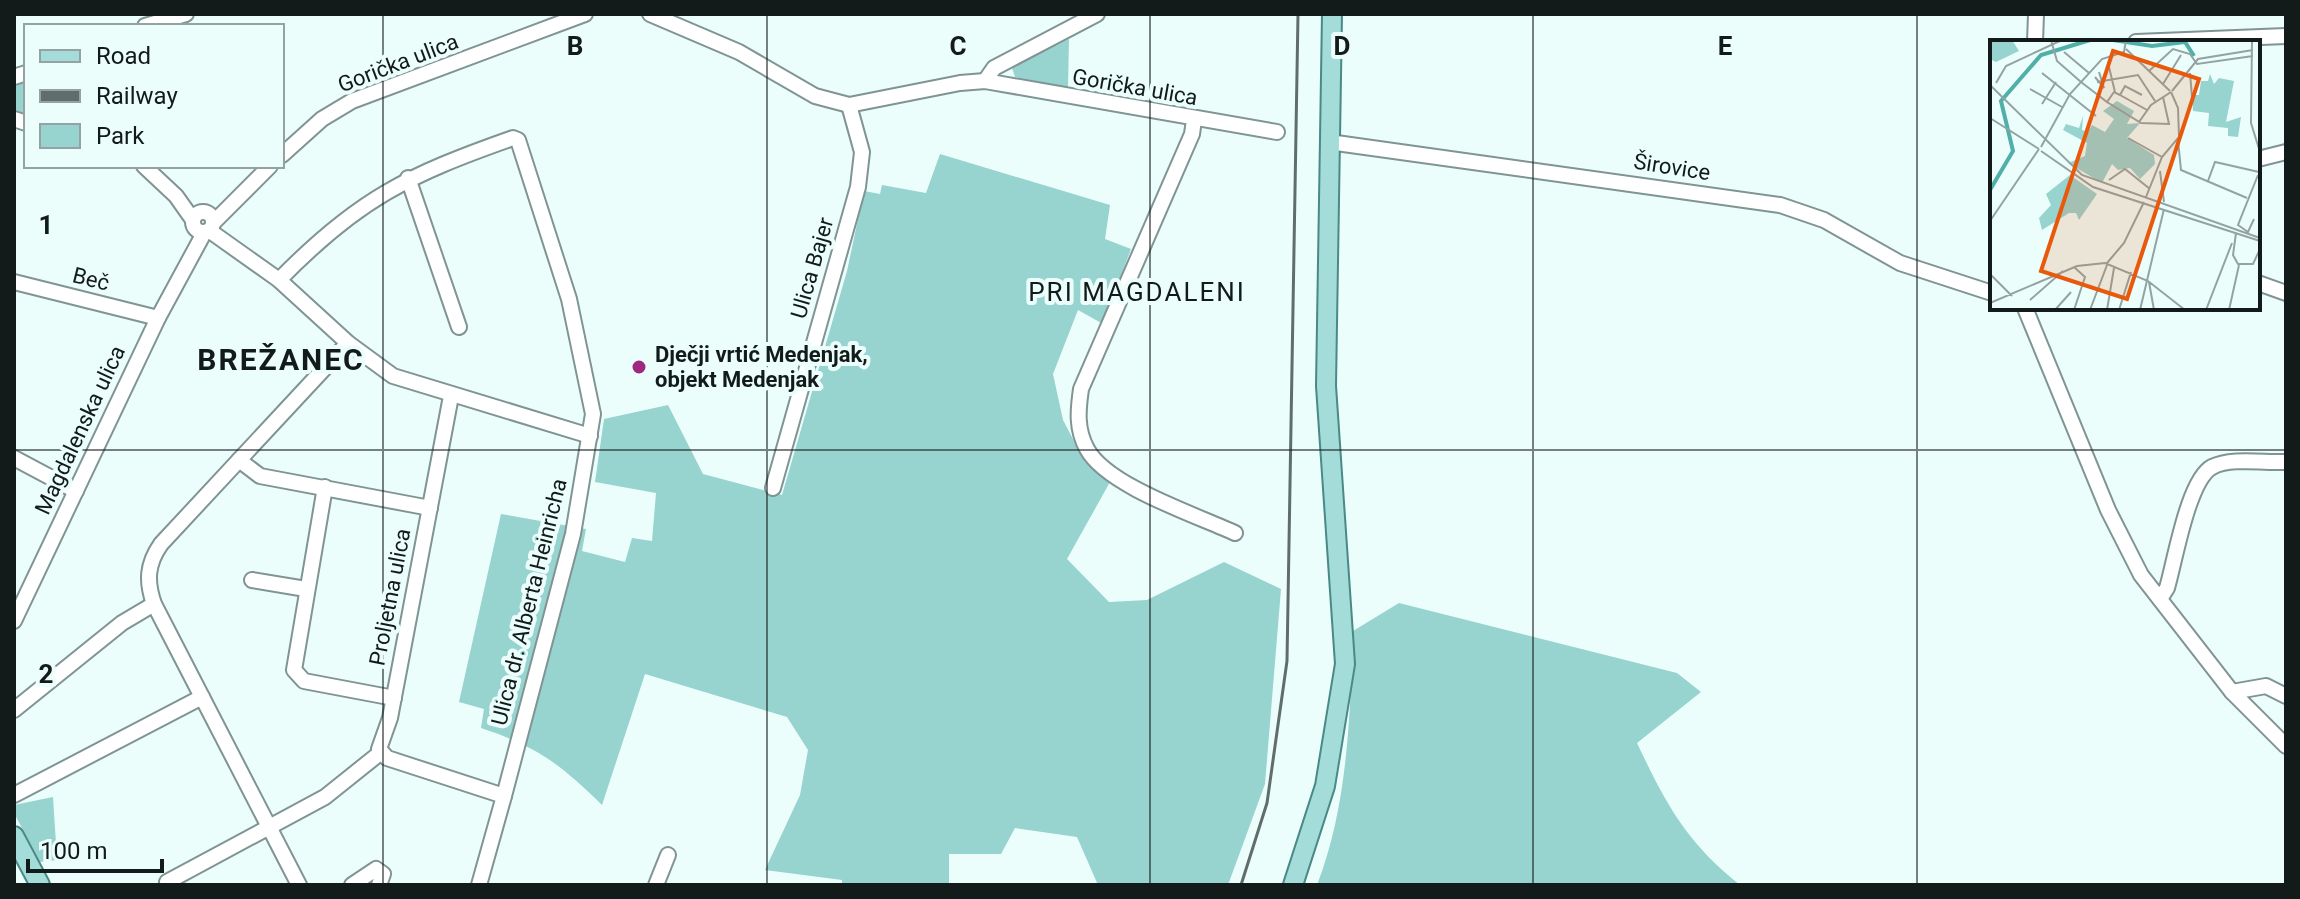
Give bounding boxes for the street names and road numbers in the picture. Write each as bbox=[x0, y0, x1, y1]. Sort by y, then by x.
street label: Gorička ulica bbox=[334, 29, 462, 97]
street label: Gorička ulica bbox=[1070, 64, 1200, 110]
street label: Širovice bbox=[1632, 148, 1712, 185]
street label: Ulica Bajer bbox=[786, 214, 838, 321]
street label: Beč bbox=[70, 262, 112, 296]
street label: Magdalenska ulica bbox=[30, 342, 130, 518]
street label: Ulica dr. Alberta Heinricha bbox=[486, 476, 572, 728]
street label: Proljetna ulica bbox=[364, 526, 416, 668]

